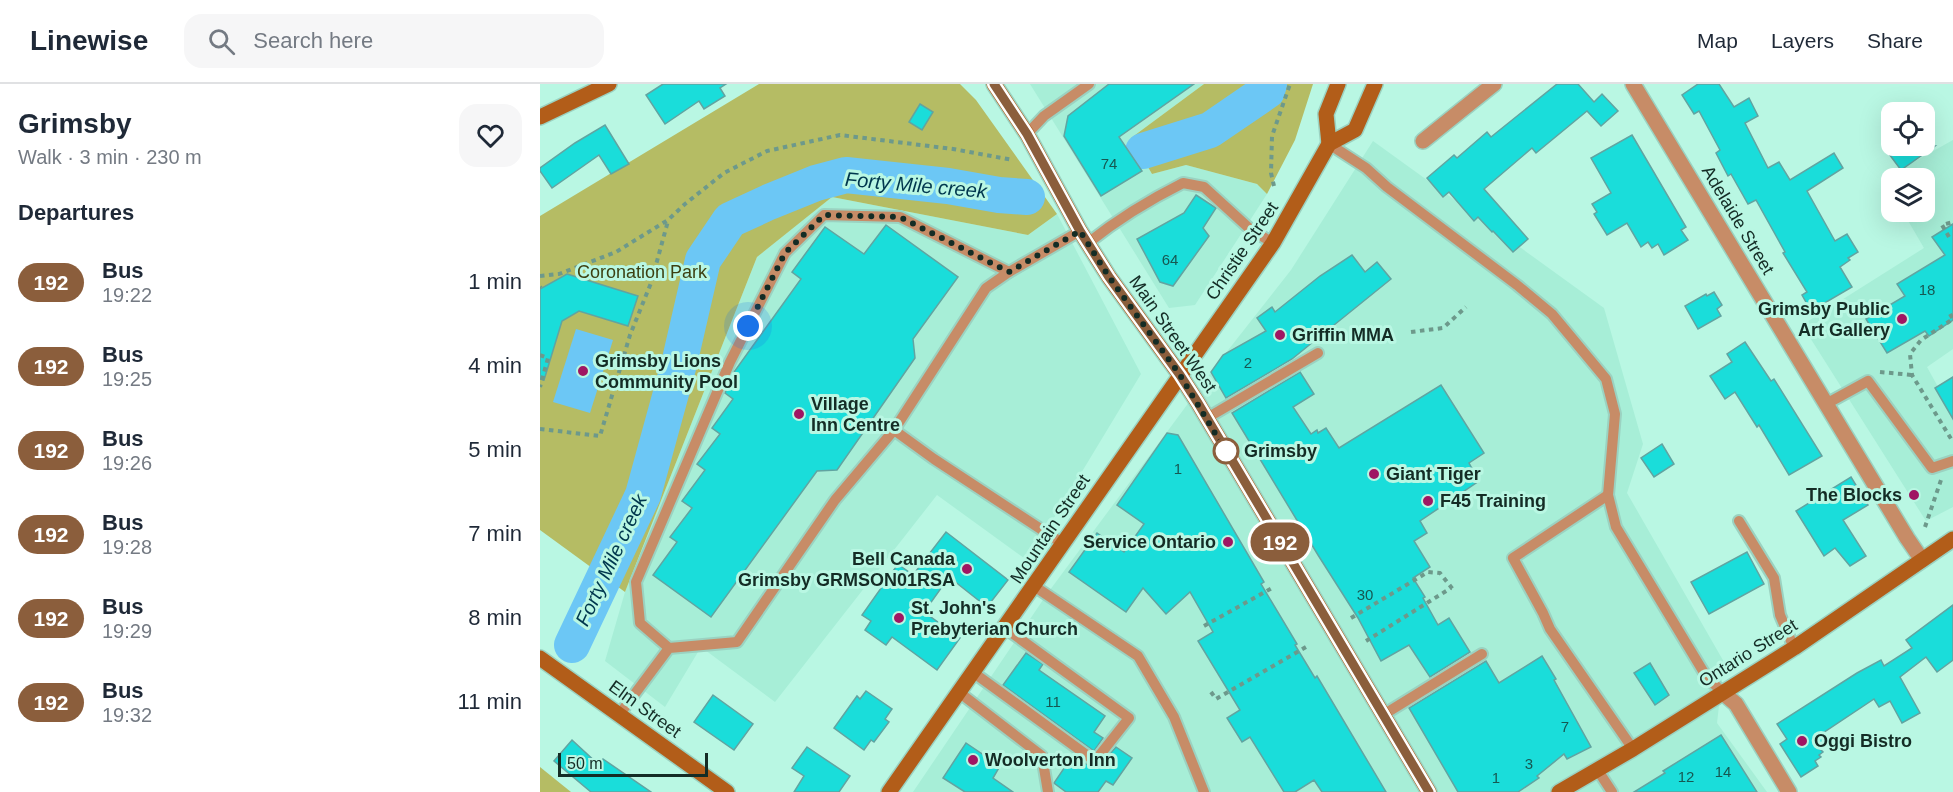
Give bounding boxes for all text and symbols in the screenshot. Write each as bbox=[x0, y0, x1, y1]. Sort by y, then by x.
search box bbox=[184, 14, 604, 68]
text: Linewise bbox=[30, 25, 148, 56]
icon: search bbox=[205, 25, 238, 58]
text: Search here bbox=[253, 28, 373, 53]
text: Map bbox=[1697, 29, 1738, 52]
text: Layers bbox=[1771, 29, 1834, 52]
text: Share bbox=[1867, 29, 1923, 52]
map controls bbox=[1881, 102, 1935, 222]
button: locate bbox=[1881, 102, 1935, 156]
button: heart bbox=[459, 104, 522, 167]
text: Grimsby bbox=[18, 108, 132, 139]
text: Walk · 3 min · 230 m bbox=[18, 146, 202, 168]
house number: 74 bbox=[1101, 155, 1117, 172]
street label: Adelaide Street bbox=[1698, 162, 1778, 278]
water label: Forty Mile creek bbox=[844, 168, 989, 202]
button: layers bbox=[1881, 168, 1935, 222]
street label: Christie Street bbox=[1202, 198, 1282, 304]
text: Departures bbox=[18, 200, 134, 225]
house number: 64 bbox=[1162, 251, 1178, 268]
text: Bus bbox=[102, 258, 144, 283]
park label: Coronation Park bbox=[577, 262, 708, 282]
text: 1 min bbox=[468, 269, 522, 294]
text: 192 bbox=[33, 271, 69, 294]
street label: Main Street West bbox=[1125, 272, 1221, 396]
house number: 18 bbox=[1919, 281, 1935, 298]
text: 19:22 bbox=[102, 284, 152, 306]
place label: Grimsby Public Art Gallery bbox=[1758, 299, 1890, 340]
your location bbox=[733, 311, 763, 341]
marker: Grimsby Public Art Gallery bbox=[1895, 312, 1909, 326]
place label: Griffin MMA bbox=[1292, 325, 1394, 345]
marker: Griffin MMA bbox=[1273, 328, 1287, 342]
text: Bus bbox=[102, 342, 144, 367]
place label: Grimsby Lions Community Pool bbox=[595, 351, 738, 392]
text: 4 min bbox=[468, 353, 522, 378]
house number: 2 bbox=[1244, 354, 1252, 371]
text: 192 bbox=[33, 355, 69, 378]
marker: Grimsby Lions Community Pool bbox=[576, 364, 590, 378]
text: 19:25 bbox=[102, 368, 152, 390]
place label: Village Inn Centre bbox=[811, 394, 900, 435]
marker: Village Inn Centre bbox=[792, 407, 806, 421]
text: Bus bbox=[102, 426, 144, 451]
text: 5 min bbox=[468, 437, 522, 462]
marker: Grimsby bbox=[1213, 438, 1239, 464]
text: 192 bbox=[33, 439, 69, 462]
place label: Grimsby bbox=[1244, 441, 1317, 461]
text: 19:26 bbox=[102, 452, 152, 474]
house number: 1 bbox=[1174, 460, 1182, 477]
place label: Giant Tiger bbox=[1386, 464, 1481, 484]
marker: Giant Tiger bbox=[1367, 467, 1381, 481]
street label: Mountain Street bbox=[1006, 471, 1094, 587]
place label: The Blocks bbox=[1806, 485, 1902, 505]
marker: The Blocks bbox=[1907, 488, 1921, 502]
water label: Forty Mile creek bbox=[571, 490, 651, 629]
place label: F45 Training bbox=[1440, 491, 1546, 511]
marker: F45 Training bbox=[1421, 494, 1435, 508]
text: Bus bbox=[102, 510, 144, 535]
text: 7 min bbox=[468, 521, 522, 546]
line badge: 192 bbox=[1246, 522, 1314, 562]
text: 192 bbox=[33, 523, 69, 546]
text: 192 bbox=[1262, 531, 1298, 554]
place label: Service Ontario bbox=[1083, 532, 1216, 552]
marker: Service Ontario bbox=[1221, 535, 1235, 549]
text: 19:28 bbox=[102, 536, 152, 558]
place label: Bell Canada Grimsby GRMSON01RSA bbox=[738, 549, 956, 590]
marker: Bell Canada Grimsby GRMSON01RSA bbox=[960, 562, 974, 576]
house number: 30 bbox=[1357, 586, 1373, 603]
text: Bus bbox=[102, 594, 144, 619]
place label: St. John's Prebyterian Church bbox=[911, 598, 1078, 639]
text: 8 min bbox=[468, 605, 522, 630]
text: 192 bbox=[33, 607, 69, 630]
marker: St. John's Prebyterian Church bbox=[892, 611, 906, 625]
street label: Ontario Street bbox=[1695, 615, 1801, 691]
text: 19:29 bbox=[102, 620, 152, 642]
street label: Elm Street bbox=[605, 676, 685, 742]
text: Bus bbox=[102, 678, 144, 703]
text: 11 min bbox=[458, 689, 522, 714]
text: 192 bbox=[33, 691, 69, 714]
house number: 11 bbox=[1045, 693, 1061, 710]
text: 19:32 bbox=[102, 704, 152, 726]
house number: 7 bbox=[1561, 718, 1569, 735]
place label: Oggi Bistro bbox=[1814, 731, 1912, 751]
marker: Oggi Bistro bbox=[1795, 734, 1809, 748]
scale bar bbox=[558, 750, 708, 778]
place label: Woolverton Inn bbox=[985, 750, 1116, 770]
marker: Woolverton Inn bbox=[966, 753, 980, 767]
text: 50 m bbox=[567, 755, 603, 772]
house number: 3 bbox=[1525, 755, 1533, 772]
house number: 14 bbox=[1715, 763, 1731, 780]
house number: 12 bbox=[1678, 768, 1694, 785]
house number: 1 bbox=[1492, 769, 1500, 786]

